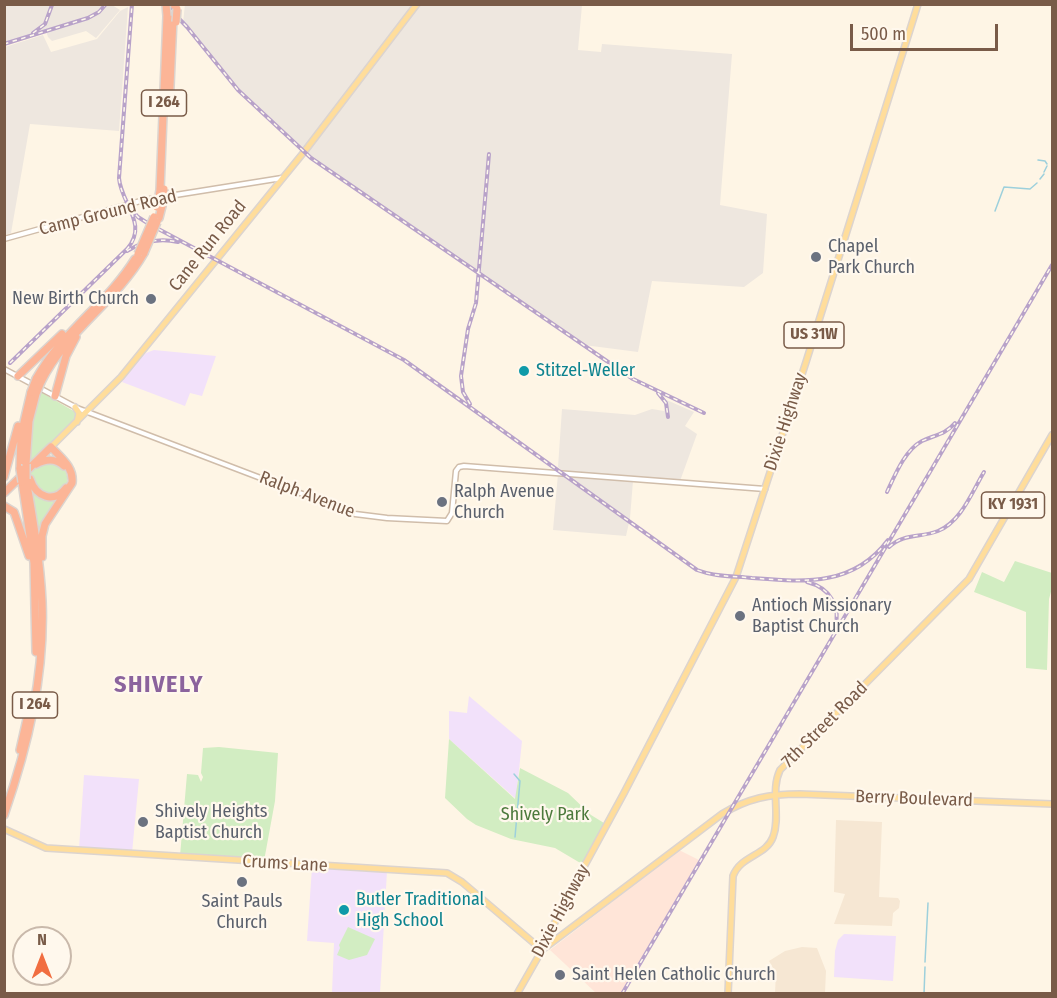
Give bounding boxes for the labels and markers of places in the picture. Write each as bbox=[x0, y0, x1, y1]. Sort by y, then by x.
place label: Chapel Park Church bbox=[828, 236, 915, 278]
marker: Chapel Park Church bbox=[809, 250, 823, 264]
place label: New Birth Church bbox=[12, 288, 139, 310]
marker: New Birth Church bbox=[144, 292, 158, 306]
place label: Stitzel-Weller bbox=[536, 360, 635, 382]
marker: Stitzel-Weller bbox=[517, 364, 531, 378]
place label: Ralph Avenue Church bbox=[454, 481, 554, 524]
marker: Ralph Avenue Church bbox=[435, 495, 449, 509]
place label: Antioch Missionary Baptist Church bbox=[752, 595, 891, 638]
marker: Antioch Missionary Baptist Church bbox=[733, 609, 747, 623]
place label: Shively Heights Baptist Church bbox=[155, 801, 267, 844]
marker: Shively Heights Baptist Church bbox=[136, 815, 150, 829]
marker: Saint Pauls Church bbox=[235, 875, 249, 889]
place label: Butler Traditional High School bbox=[356, 889, 484, 932]
place label: Saint Pauls Church bbox=[201, 891, 283, 934]
marker: Butler Traditional High School bbox=[337, 903, 351, 917]
place label: Saint Helen Catholic Church bbox=[572, 964, 776, 986]
marker: Saint Helen Catholic Church bbox=[553, 968, 567, 982]

